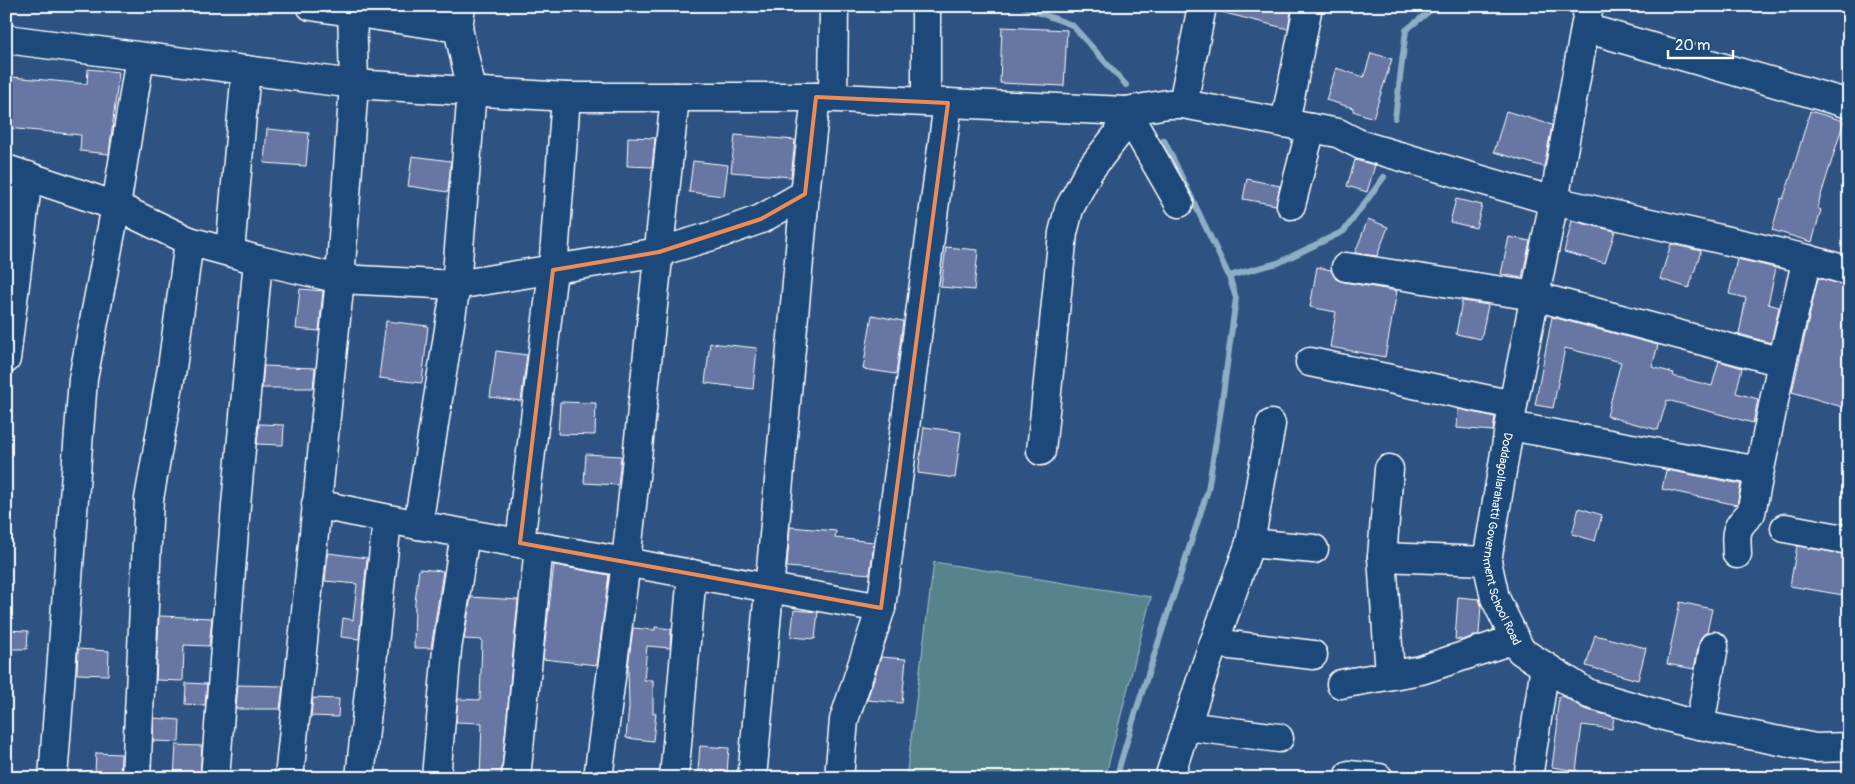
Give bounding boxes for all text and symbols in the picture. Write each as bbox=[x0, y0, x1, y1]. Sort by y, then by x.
scale bar bbox=[1668, 28, 1732, 60]
text: 20 m bbox=[1675, 36, 1710, 55]
street label: Doddagollarahatti Government School Road bbox=[1479, 431, 1524, 648]

